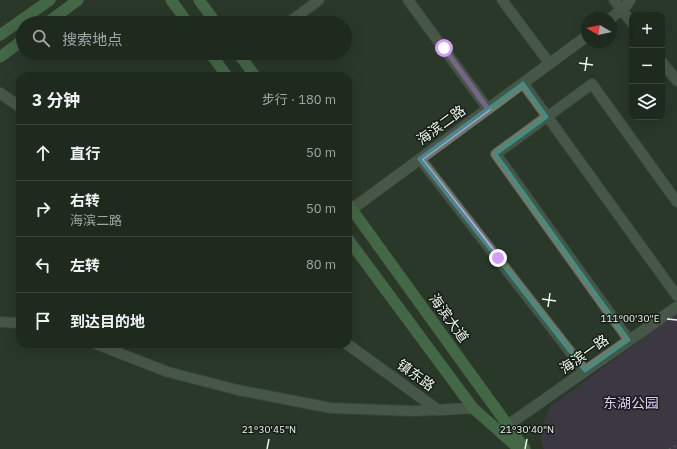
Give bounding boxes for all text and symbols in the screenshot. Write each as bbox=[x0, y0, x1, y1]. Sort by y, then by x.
north arrow bbox=[581, 12, 617, 48]
map controls bbox=[629, 12, 665, 120]
button: + bbox=[629, 12, 665, 48]
search box bbox=[16, 16, 352, 60]
icon: search bbox=[30, 27, 52, 49]
text: 搜索地点 bbox=[62, 30, 122, 49]
route start bbox=[435, 39, 453, 57]
button: − bbox=[629, 48, 665, 84]
button: layers bbox=[629, 84, 665, 120]
text: 3 分钟 bbox=[32, 89, 80, 111]
text: 步行 · 180 m bbox=[262, 91, 336, 108]
street label: 海滨二路 bbox=[413, 101, 469, 149]
icon: ahead bbox=[32, 142, 54, 164]
text: 直行 bbox=[70, 144, 100, 163]
text: 50 m bbox=[306, 144, 336, 161]
text: 右转 bbox=[70, 191, 100, 210]
icon: right bbox=[32, 198, 54, 220]
text: 50 m bbox=[306, 200, 336, 217]
text: 海滨二路 bbox=[70, 212, 122, 229]
route end bbox=[489, 249, 507, 267]
icon: left bbox=[32, 254, 54, 276]
text: 左转 bbox=[70, 256, 100, 275]
text: 80 m bbox=[306, 256, 336, 273]
street label: 海滨大道 bbox=[425, 290, 473, 346]
icon: arrive bbox=[32, 310, 54, 332]
text: 到达目的地 bbox=[70, 312, 145, 331]
text: 111°00'30"E bbox=[600, 312, 660, 325]
street label: 海滨一路 bbox=[556, 331, 612, 377]
street label: 镇东路 bbox=[394, 355, 438, 395]
park label: 东湖公园 bbox=[603, 394, 659, 412]
text: 21°30'45"N bbox=[242, 423, 296, 436]
text: 21°30'40"N bbox=[500, 423, 554, 436]

